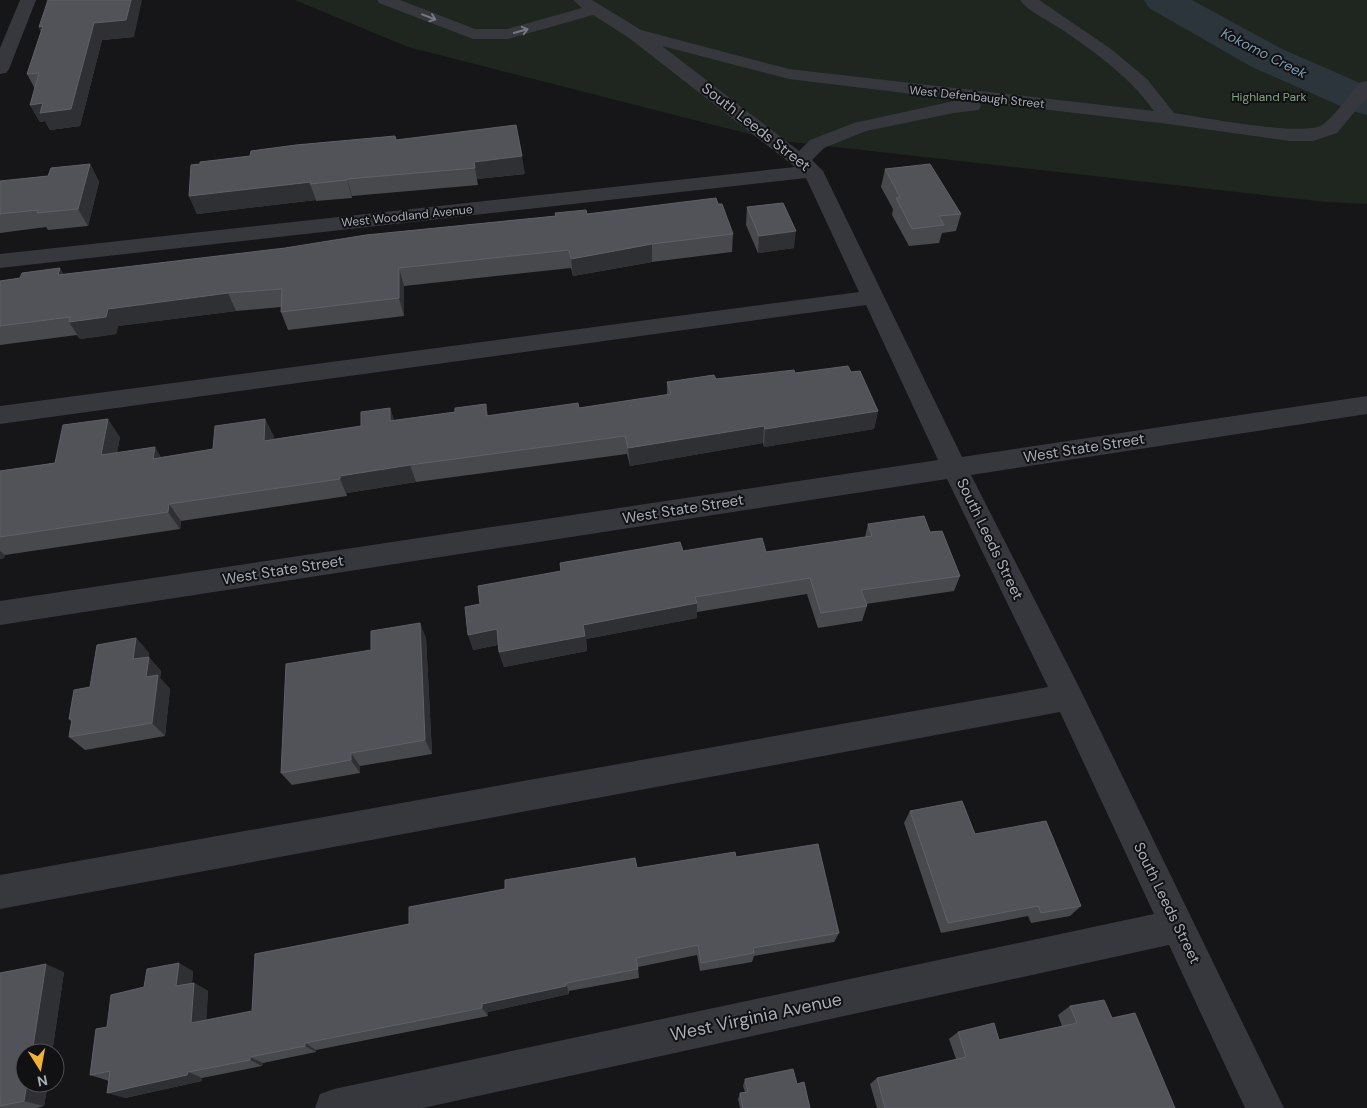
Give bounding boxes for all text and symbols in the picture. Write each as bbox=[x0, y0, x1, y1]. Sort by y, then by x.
one-way arrow bbox=[420, 13, 436, 22]
water label: Kokomo Creek bbox=[1218, 24, 1311, 83]
one-way arrow bbox=[512, 25, 528, 35]
street label: South Leeds Street bbox=[698, 78, 815, 176]
street label: West Defenbaugh Street bbox=[909, 82, 1046, 112]
park label: Highland Park bbox=[1231, 89, 1307, 105]
street label: West Woodland Avenue bbox=[341, 201, 474, 231]
street label: West State Street bbox=[1022, 429, 1146, 467]
street label: South Leeds Street bbox=[952, 475, 1028, 603]
street label: West State Street bbox=[621, 490, 745, 528]
street label: West State Street bbox=[221, 551, 345, 589]
street label: South Leeds Street bbox=[1129, 839, 1205, 967]
street label: West Virginia Avenue bbox=[668, 987, 844, 1047]
north arrow bbox=[15, 1043, 65, 1093]
text: N bbox=[36, 1071, 49, 1091]

